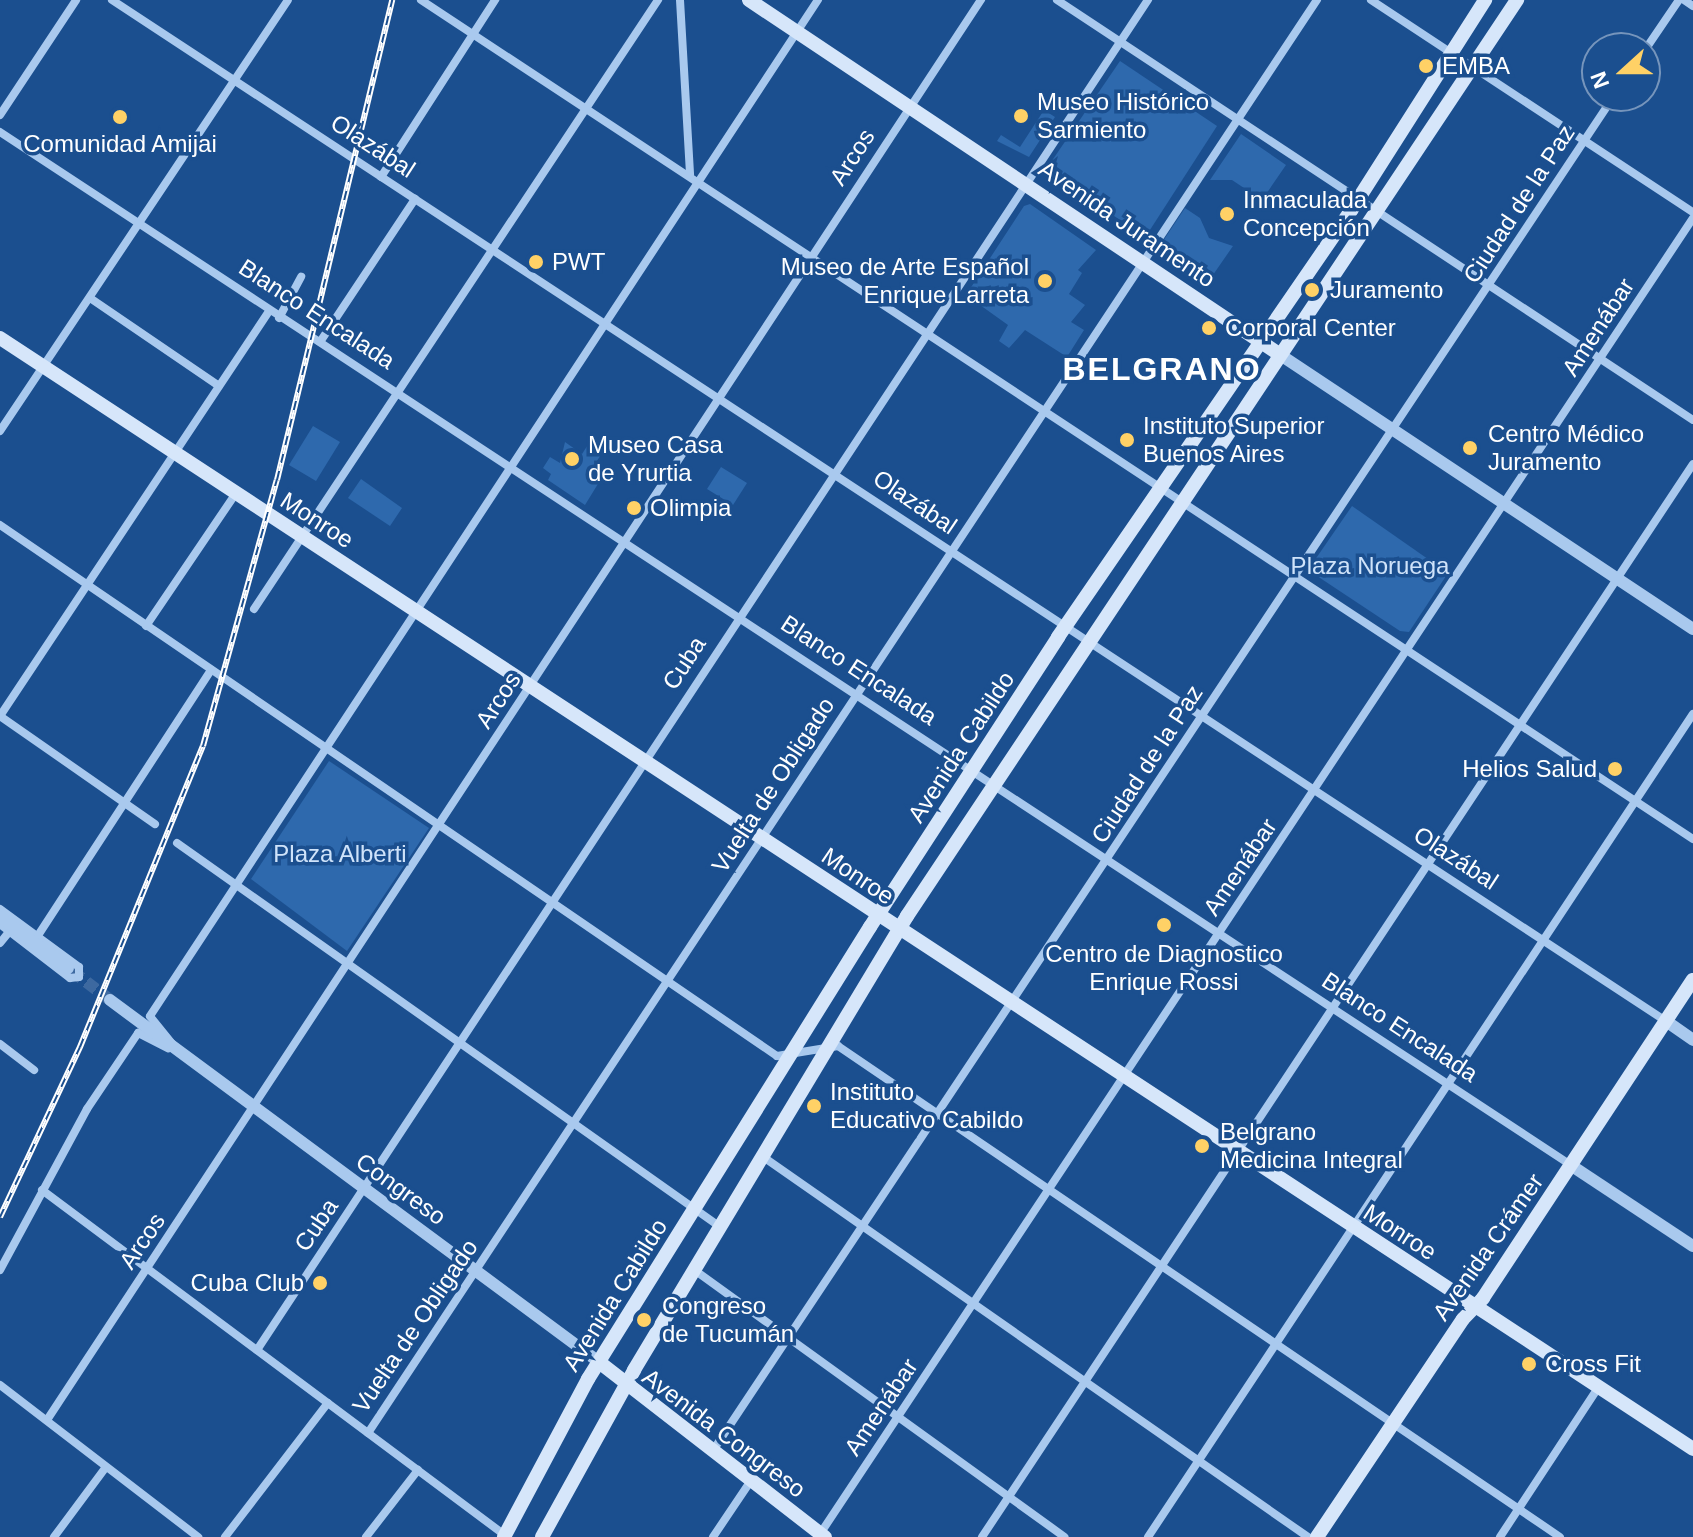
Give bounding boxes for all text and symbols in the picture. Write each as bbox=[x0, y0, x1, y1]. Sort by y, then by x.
north arrow bbox=[1581, 32, 1661, 112]
place label: EMBA bbox=[1442, 52, 1510, 80]
marker: EMBA bbox=[1417, 57, 1435, 75]
text: N bbox=[1585, 68, 1615, 92]
place label: Museo Histórico Sarmiento bbox=[1037, 88, 1209, 144]
marker: Museo Histórico Sarmiento bbox=[1012, 107, 1030, 125]
marker: Comunidad Amijai bbox=[111, 108, 129, 126]
street label: Olazábal bbox=[325, 108, 421, 184]
street label: Ciudad de la Paz bbox=[1457, 120, 1581, 288]
street label: Arcos bbox=[823, 123, 881, 191]
place label: Comunidad Amijai bbox=[23, 130, 217, 158]
street label: Avenida Juramento bbox=[1033, 154, 1221, 294]
place label: Inmaculada Concepción bbox=[1243, 186, 1370, 242]
marker: Inmaculada Concepción bbox=[1218, 205, 1236, 223]
place label: PWT bbox=[552, 248, 605, 276]
street label: Blanco Encalada bbox=[234, 253, 400, 375]
marker: PWT bbox=[527, 253, 545, 271]
place label: Museo de Arte Español Enrique Larreta bbox=[780, 253, 1029, 309]
marker: Museo de Arte Español Enrique Larreta bbox=[1036, 272, 1054, 290]
street label: Amenábar bbox=[1556, 273, 1640, 381]
place label: Juramento bbox=[1330, 276, 1443, 304]
marker: Juramento bbox=[1301, 279, 1323, 301]
place label: Corporal Center bbox=[1225, 314, 1396, 342]
marker: Corporal Center bbox=[1200, 319, 1218, 337]
district label: BELGRANO bbox=[1062, 350, 1262, 388]
place label: Instituto Superior Buenos Aires bbox=[1143, 412, 1324, 468]
place label: Centro Médico Juramento bbox=[1488, 420, 1644, 476]
place label: Museo Casa de Yrurtia bbox=[588, 431, 723, 487]
marker: Instituto Superior Buenos Aires bbox=[1118, 431, 1136, 449]
marker: Centro Médico Juramento bbox=[1459, 437, 1481, 459]
marker: Museo Casa de Yrurtia bbox=[563, 450, 581, 468]
street label: Olazábal bbox=[868, 464, 962, 540]
street label: Monroe bbox=[275, 486, 359, 554]
place label: Olimpia bbox=[650, 494, 731, 522]
marker: Olimpia bbox=[625, 499, 643, 517]
park label: Plaza Noruega bbox=[1291, 552, 1449, 580]
street label: Blanco Encalada bbox=[776, 609, 942, 731]
street label: Cuba bbox=[656, 631, 712, 695]
street label: Arcos bbox=[469, 666, 527, 734]
street label: Avenida Cabildo bbox=[901, 666, 1021, 828]
street label: Ciudad de la Paz bbox=[1085, 680, 1209, 848]
street label: Vuelta de Obligado bbox=[706, 692, 840, 878]
place label: Helios Salud bbox=[1462, 755, 1597, 783]
marker: Helios Salud bbox=[1604, 758, 1626, 780]
street label: Amenábar bbox=[1197, 813, 1283, 921]
street label: Olazábal bbox=[1408, 820, 1504, 896]
park label: Plaza Alberti bbox=[273, 840, 407, 868]
street label: Monroe bbox=[816, 841, 900, 911]
marker: Centro de Diagnostico Enrique Rossi bbox=[1153, 914, 1175, 936]
place label: Centro de Diagnostico Enrique Rossi bbox=[1045, 940, 1283, 996]
street label: Blanco Encalada bbox=[1317, 966, 1483, 1088]
place label: Instituto Educativo Cabildo bbox=[830, 1078, 1023, 1134]
marker: Instituto Educativo Cabildo bbox=[805, 1097, 823, 1115]
place label: Belgrano Medicina Integral bbox=[1220, 1118, 1403, 1174]
marker: Belgrano Medicina Integral bbox=[1191, 1135, 1213, 1157]
street label: Congreso bbox=[350, 1147, 452, 1231]
street label: Avenida Crámer bbox=[1427, 1168, 1549, 1326]
street label: Cuba bbox=[288, 1193, 344, 1257]
street label: Monroe bbox=[1358, 1198, 1442, 1266]
street label: Arcos bbox=[113, 1208, 171, 1274]
street label: Avenida Cabildo bbox=[557, 1213, 673, 1377]
street label: Vuelta de Obligado bbox=[346, 1234, 484, 1418]
place label: Cuba Club bbox=[191, 1269, 304, 1297]
marker: Cuba Club bbox=[311, 1274, 329, 1292]
place label: Congreso de Tucumán bbox=[662, 1292, 795, 1348]
marker: Congreso de Tucumán bbox=[633, 1309, 655, 1331]
place label: Cross Fit bbox=[1545, 1350, 1641, 1378]
street label: Amenábar bbox=[838, 1353, 924, 1461]
marker: Cross Fit bbox=[1520, 1355, 1538, 1373]
street label: Avenida Congreso bbox=[637, 1362, 811, 1504]

